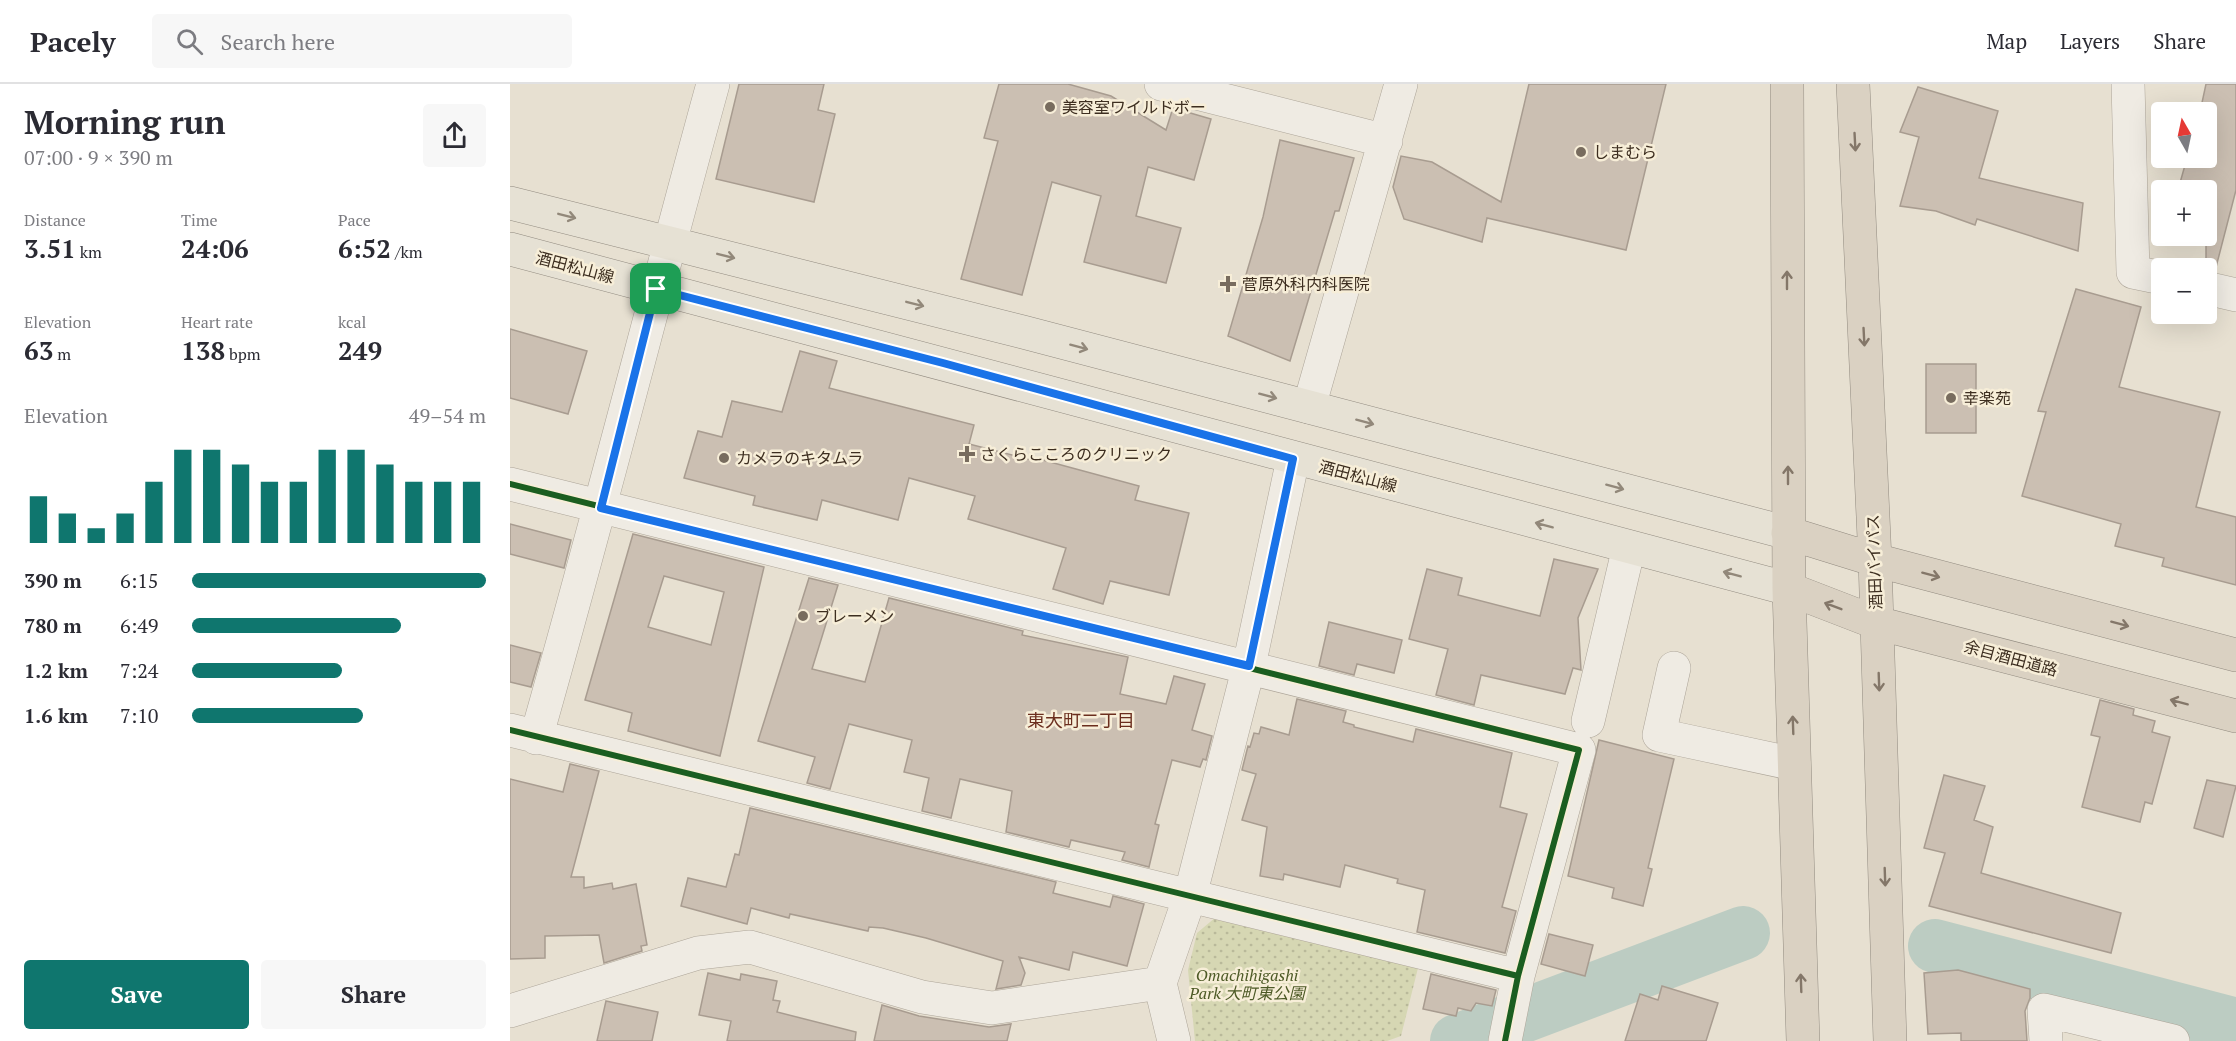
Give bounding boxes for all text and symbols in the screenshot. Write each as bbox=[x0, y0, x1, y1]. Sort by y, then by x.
search box bbox=[152, 14, 572, 68]
text: Pacely bbox=[30, 23, 116, 60]
icon: search bbox=[173, 25, 206, 58]
text: Search here bbox=[221, 27, 335, 56]
text: Map bbox=[1986, 27, 2027, 55]
text: Layers bbox=[2060, 27, 2120, 55]
text: Share bbox=[2153, 27, 2206, 55]
place label: 美容室ワイルドボー bbox=[1062, 96, 1206, 118]
text: Morning run bbox=[24, 100, 226, 143]
marker: 美容室ワイルドボー bbox=[1043, 100, 1057, 114]
north arrow bbox=[2151, 102, 2217, 168]
map controls bbox=[2151, 102, 2217, 324]
button: share bbox=[423, 104, 486, 167]
one-way arrow bbox=[1850, 132, 1861, 152]
place label: しまむら bbox=[1593, 141, 1657, 163]
text: 07:00 · 9 × 390 m bbox=[24, 144, 173, 171]
marker: しまむら bbox=[1574, 145, 1588, 159]
button: + bbox=[2151, 180, 2217, 246]
text: Distance bbox=[24, 209, 86, 231]
text: Time bbox=[181, 209, 218, 231]
text: Pace bbox=[338, 209, 371, 231]
one-way arrow bbox=[557, 211, 576, 223]
text: 3.51 bbox=[24, 231, 76, 265]
text: 24:06 bbox=[181, 231, 249, 265]
text: 6:52 bbox=[338, 231, 391, 265]
text: km bbox=[76, 241, 102, 263]
text: /km bbox=[391, 241, 422, 263]
street label: 酒田松山線 bbox=[534, 246, 616, 288]
one-way arrow bbox=[716, 250, 735, 262]
button: − bbox=[2151, 258, 2217, 324]
pin bbox=[630, 263, 681, 314]
one-way arrow bbox=[1781, 270, 1793, 290]
icon: arrive bbox=[639, 272, 672, 305]
place label: 菅原外科内科医院 bbox=[1242, 273, 1370, 295]
marker: 菅原外科内科医院 bbox=[1219, 275, 1237, 293]
one-way arrow bbox=[905, 299, 924, 311]
text: Elevation bbox=[24, 311, 91, 333]
text: Heart rate bbox=[181, 311, 253, 333]
text: kcal bbox=[338, 311, 366, 333]
one-way arrow bbox=[1859, 327, 1870, 347]
text: 63 bbox=[24, 333, 53, 367]
text: 138 bbox=[181, 333, 225, 367]
text: 249 bbox=[338, 333, 382, 367]
one-way arrow bbox=[1069, 342, 1088, 353]
text: m bbox=[53, 343, 71, 365]
text: bpm bbox=[225, 343, 261, 365]
place label: 幸楽苑 bbox=[1963, 387, 2011, 409]
one-way arrow bbox=[1258, 391, 1277, 402]
marker: 幸楽苑 bbox=[1944, 391, 1958, 405]
text: Elevation bbox=[24, 402, 108, 429]
text: 49–54 m bbox=[409, 402, 486, 429]
one-way arrow bbox=[1355, 416, 1374, 428]
place label: さくらこころのクリニック bbox=[980, 443, 1172, 465]
marker: さくらこころのクリニック bbox=[958, 445, 976, 463]
place label: カメラのキタムラ bbox=[736, 447, 863, 469]
marker: カメラのキタムラ bbox=[717, 451, 731, 465]
street label: 酒田松山線 bbox=[1317, 455, 1399, 497]
one-way arrow bbox=[1782, 465, 1794, 485]
one-way arrow bbox=[1605, 482, 1624, 494]
street label: 酒田バイパス bbox=[1861, 514, 1887, 610]
one-way arrow bbox=[1535, 518, 1554, 530]
text: 390 m bbox=[24, 567, 82, 594]
text: 6:15 bbox=[120, 567, 159, 594]
one-way arrow bbox=[1723, 568, 1742, 580]
one-way arrow bbox=[1921, 570, 1940, 581]
one-way arrow bbox=[1824, 600, 1843, 611]
place label: ブレーメン bbox=[815, 605, 894, 627]
marker: ブレーメン bbox=[796, 609, 810, 623]
text: 780 m bbox=[24, 612, 82, 639]
text: 6:49 bbox=[120, 612, 159, 639]
one-way arrow bbox=[2110, 619, 2129, 631]
street label: 余目酒田道路 bbox=[1962, 635, 2060, 681]
text: 1.2 km bbox=[24, 657, 88, 684]
text: 7:24 bbox=[120, 657, 159, 684]
one-way arrow bbox=[1873, 671, 1884, 691]
one-way arrow bbox=[2170, 695, 2189, 707]
text: 1.6 km bbox=[24, 702, 88, 729]
text: 7:10 bbox=[120, 702, 159, 729]
district label: 東大町二丁目 bbox=[1027, 708, 1135, 732]
one-way arrow bbox=[1787, 715, 1799, 735]
one-way arrow bbox=[1879, 866, 1890, 886]
button: Save bbox=[24, 960, 249, 1029]
button: Share bbox=[261, 960, 486, 1029]
park label: Omachihigashi Park 大町東公園 bbox=[1188, 964, 1307, 1004]
one-way arrow bbox=[1795, 973, 1806, 993]

